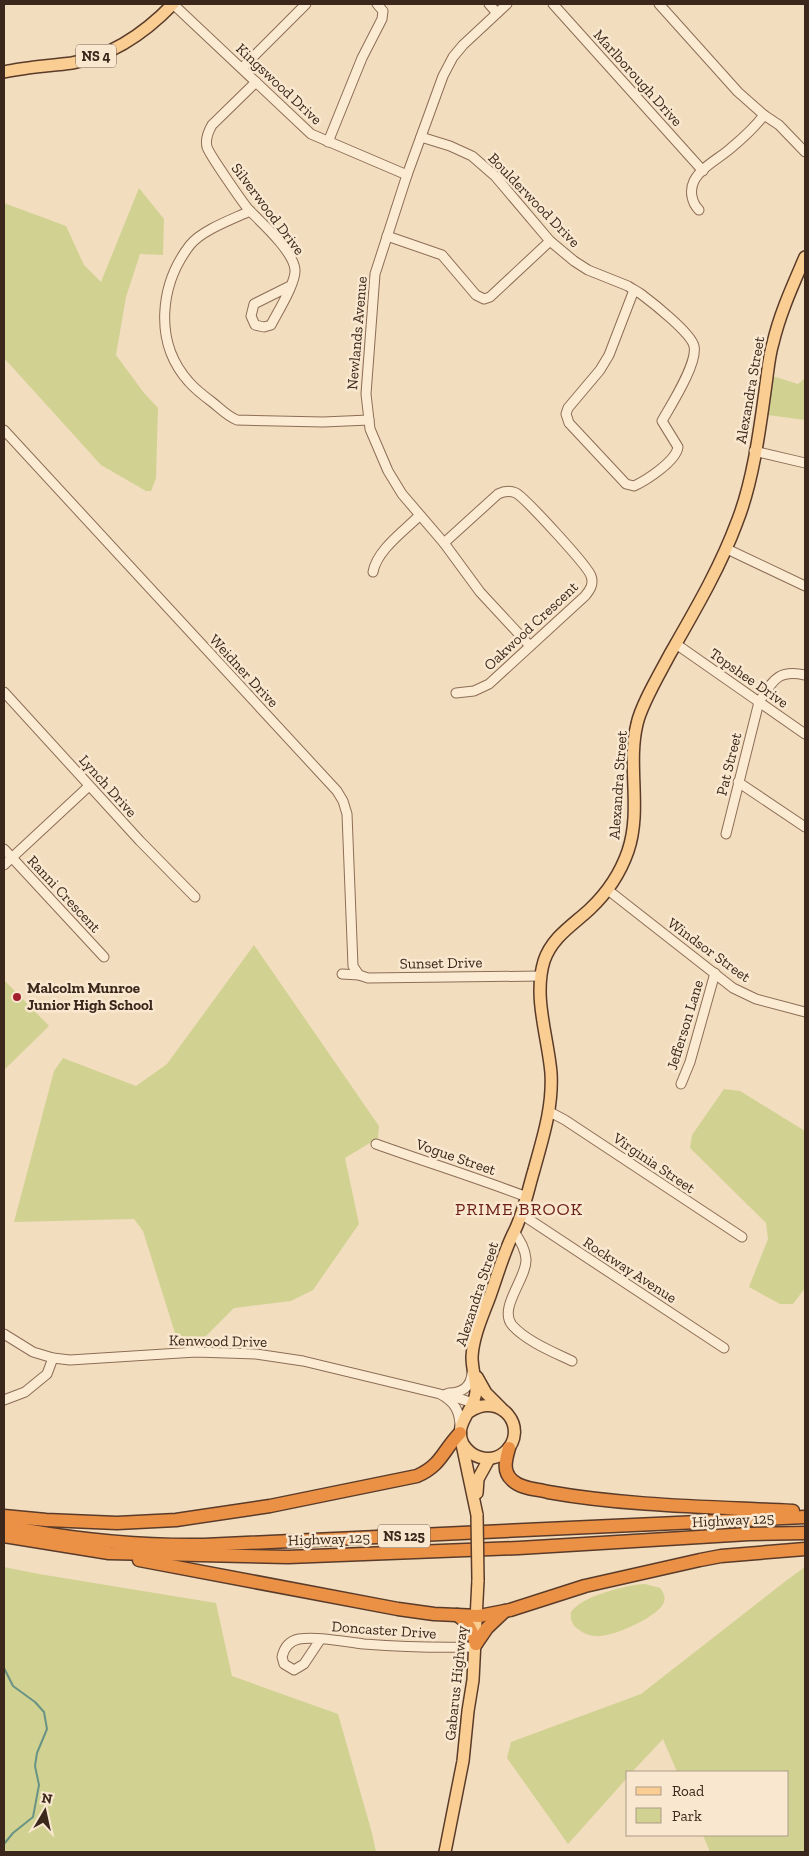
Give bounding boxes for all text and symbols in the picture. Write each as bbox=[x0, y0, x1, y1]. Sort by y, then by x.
street label: Marlborough Drive bbox=[590, 26, 686, 130]
street label: Kingswood Drive bbox=[232, 40, 326, 128]
road number: NS 4 bbox=[76, 44, 116, 68]
street label: Boulderwood Drive bbox=[484, 149, 584, 251]
street label: Silverwood Drive bbox=[228, 160, 308, 258]
street label: Newlands Avenue bbox=[343, 275, 371, 391]
street label: Alexandra Street bbox=[732, 334, 768, 445]
street label: Oakwood Crescent bbox=[480, 578, 582, 674]
street label: Weidner Drive bbox=[206, 631, 282, 711]
street label: Topshee Drive bbox=[706, 644, 792, 712]
street label: Alexandra Street bbox=[605, 730, 631, 840]
street label: Pat Street bbox=[712, 730, 746, 797]
street label: Lynch Drive bbox=[75, 751, 141, 821]
street label: Ranni Crescent bbox=[24, 852, 105, 937]
street label: Windsor Street bbox=[664, 914, 754, 986]
street label: Sunset Drive bbox=[399, 953, 483, 973]
street label: Jefferson Lane bbox=[663, 978, 707, 1072]
place label: Malcolm Munroe Junior High School bbox=[27, 979, 153, 1014]
marker: Malcolm Munroe Junior High School bbox=[11, 991, 23, 1003]
street label: Virginia Street bbox=[609, 1128, 699, 1197]
street label: Vogue Street bbox=[413, 1135, 499, 1179]
district label: PRIME BROOK bbox=[455, 1198, 583, 1220]
street label: Rockway Avenue bbox=[580, 1233, 680, 1307]
street label: Alexandra Street bbox=[452, 1239, 503, 1349]
street label: Kenwood Drive bbox=[169, 1331, 267, 1351]
street label: Highway 125 bbox=[691, 1509, 775, 1531]
road number: NS 125 bbox=[378, 1524, 430, 1548]
street label: Highway 125 bbox=[288, 1529, 371, 1549]
street label: Doncaster Drive bbox=[331, 1617, 437, 1643]
street label: Gabarus Highway bbox=[441, 1624, 471, 1741]
legend bbox=[626, 1771, 789, 1836]
text: Road bbox=[672, 1782, 705, 1800]
north arrow bbox=[20, 1786, 70, 1836]
text: N bbox=[40, 1789, 54, 1808]
text: Park bbox=[672, 1807, 702, 1825]

